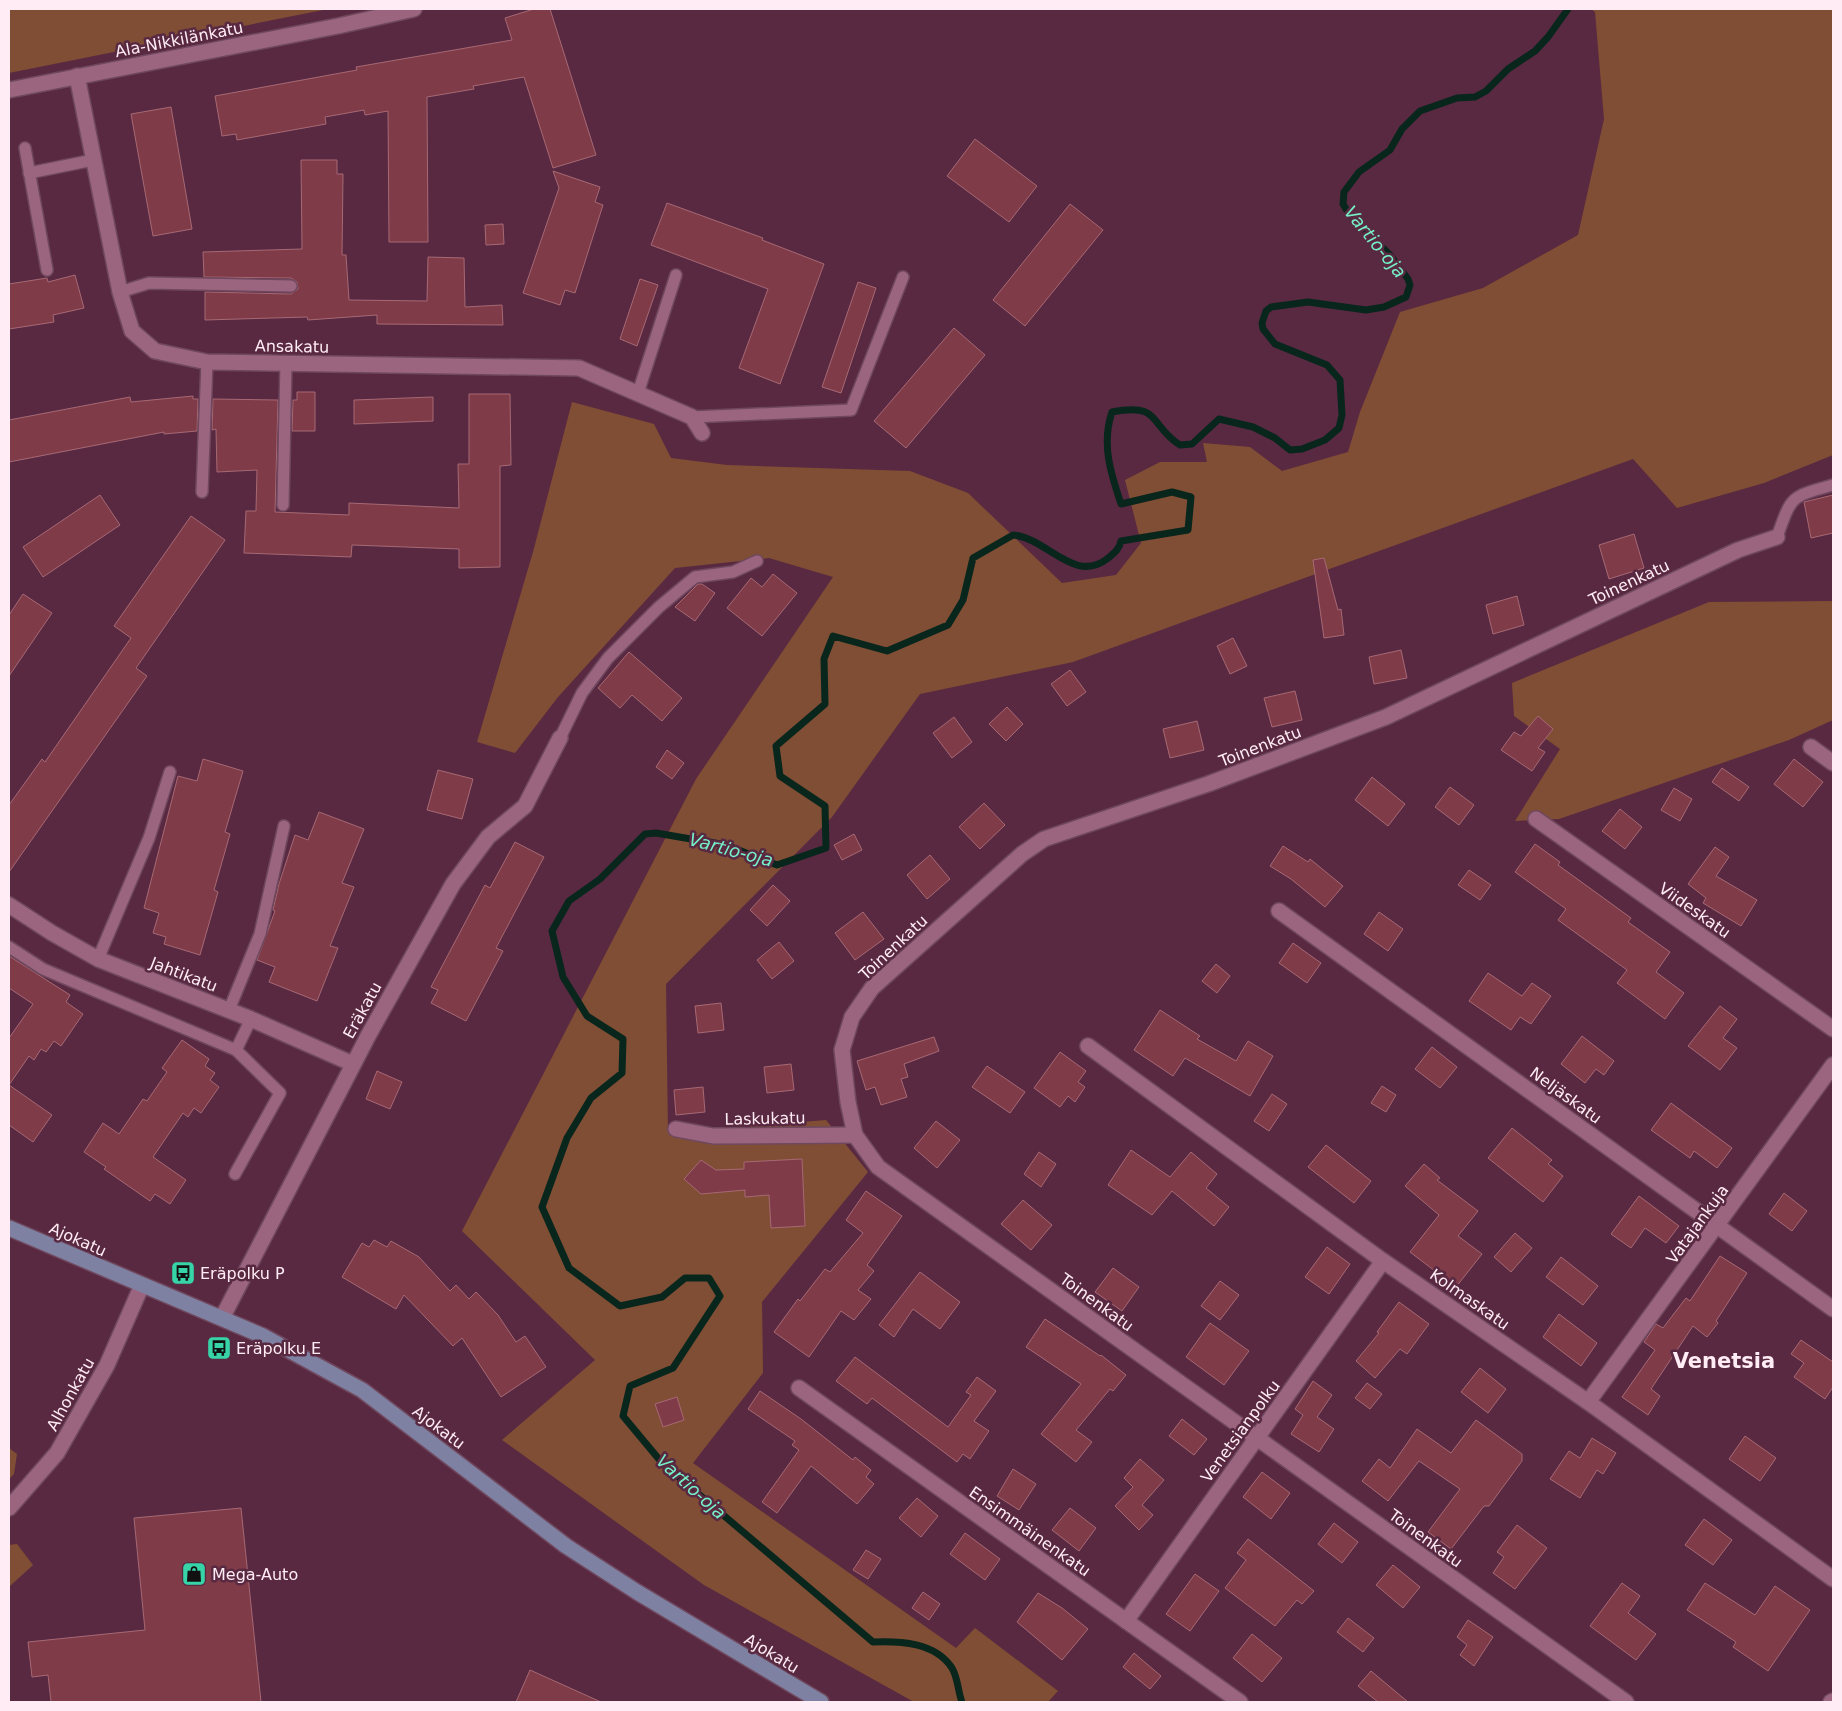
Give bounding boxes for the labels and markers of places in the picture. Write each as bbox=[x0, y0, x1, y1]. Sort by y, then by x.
bus stop icon: Eräpolku P bbox=[170, 1260, 196, 1286]
place label: Eräpolku P bbox=[200, 1264, 285, 1283]
bus stop icon: Eräpolku E bbox=[206, 1335, 232, 1361]
place label: Eräpolku E bbox=[236, 1339, 321, 1358]
shop icon: Mega-Auto bbox=[181, 1561, 207, 1587]
place label: Mega-Auto bbox=[212, 1565, 298, 1584]

